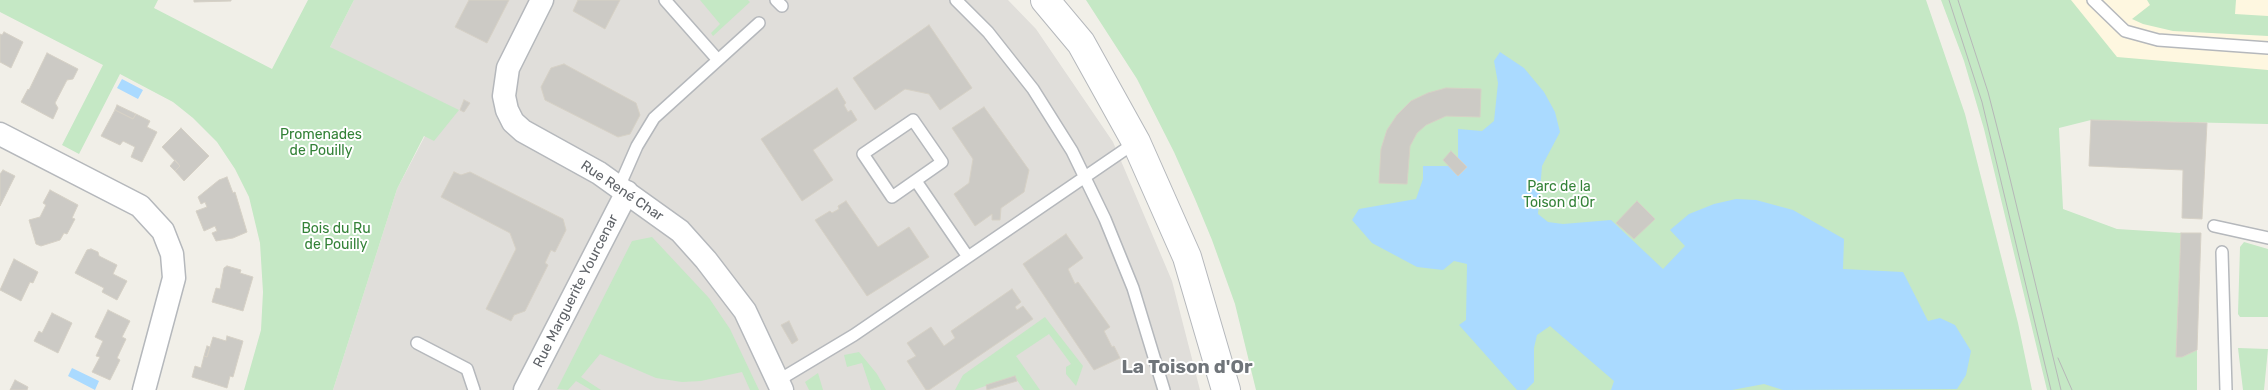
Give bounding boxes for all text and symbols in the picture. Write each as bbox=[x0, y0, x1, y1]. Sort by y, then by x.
park label: Promenades de Pouilly bbox=[280, 127, 362, 160]
street label: Rue René Char bbox=[577, 157, 667, 225]
park label: Parc de la Toison d'Or bbox=[1523, 179, 1595, 212]
street label: Rue Marguerite Yourcenar bbox=[530, 212, 622, 370]
park label: Bois du Ru de Pouilly bbox=[301, 221, 371, 253]
district label: La Toison d'Or bbox=[1121, 357, 1253, 379]

